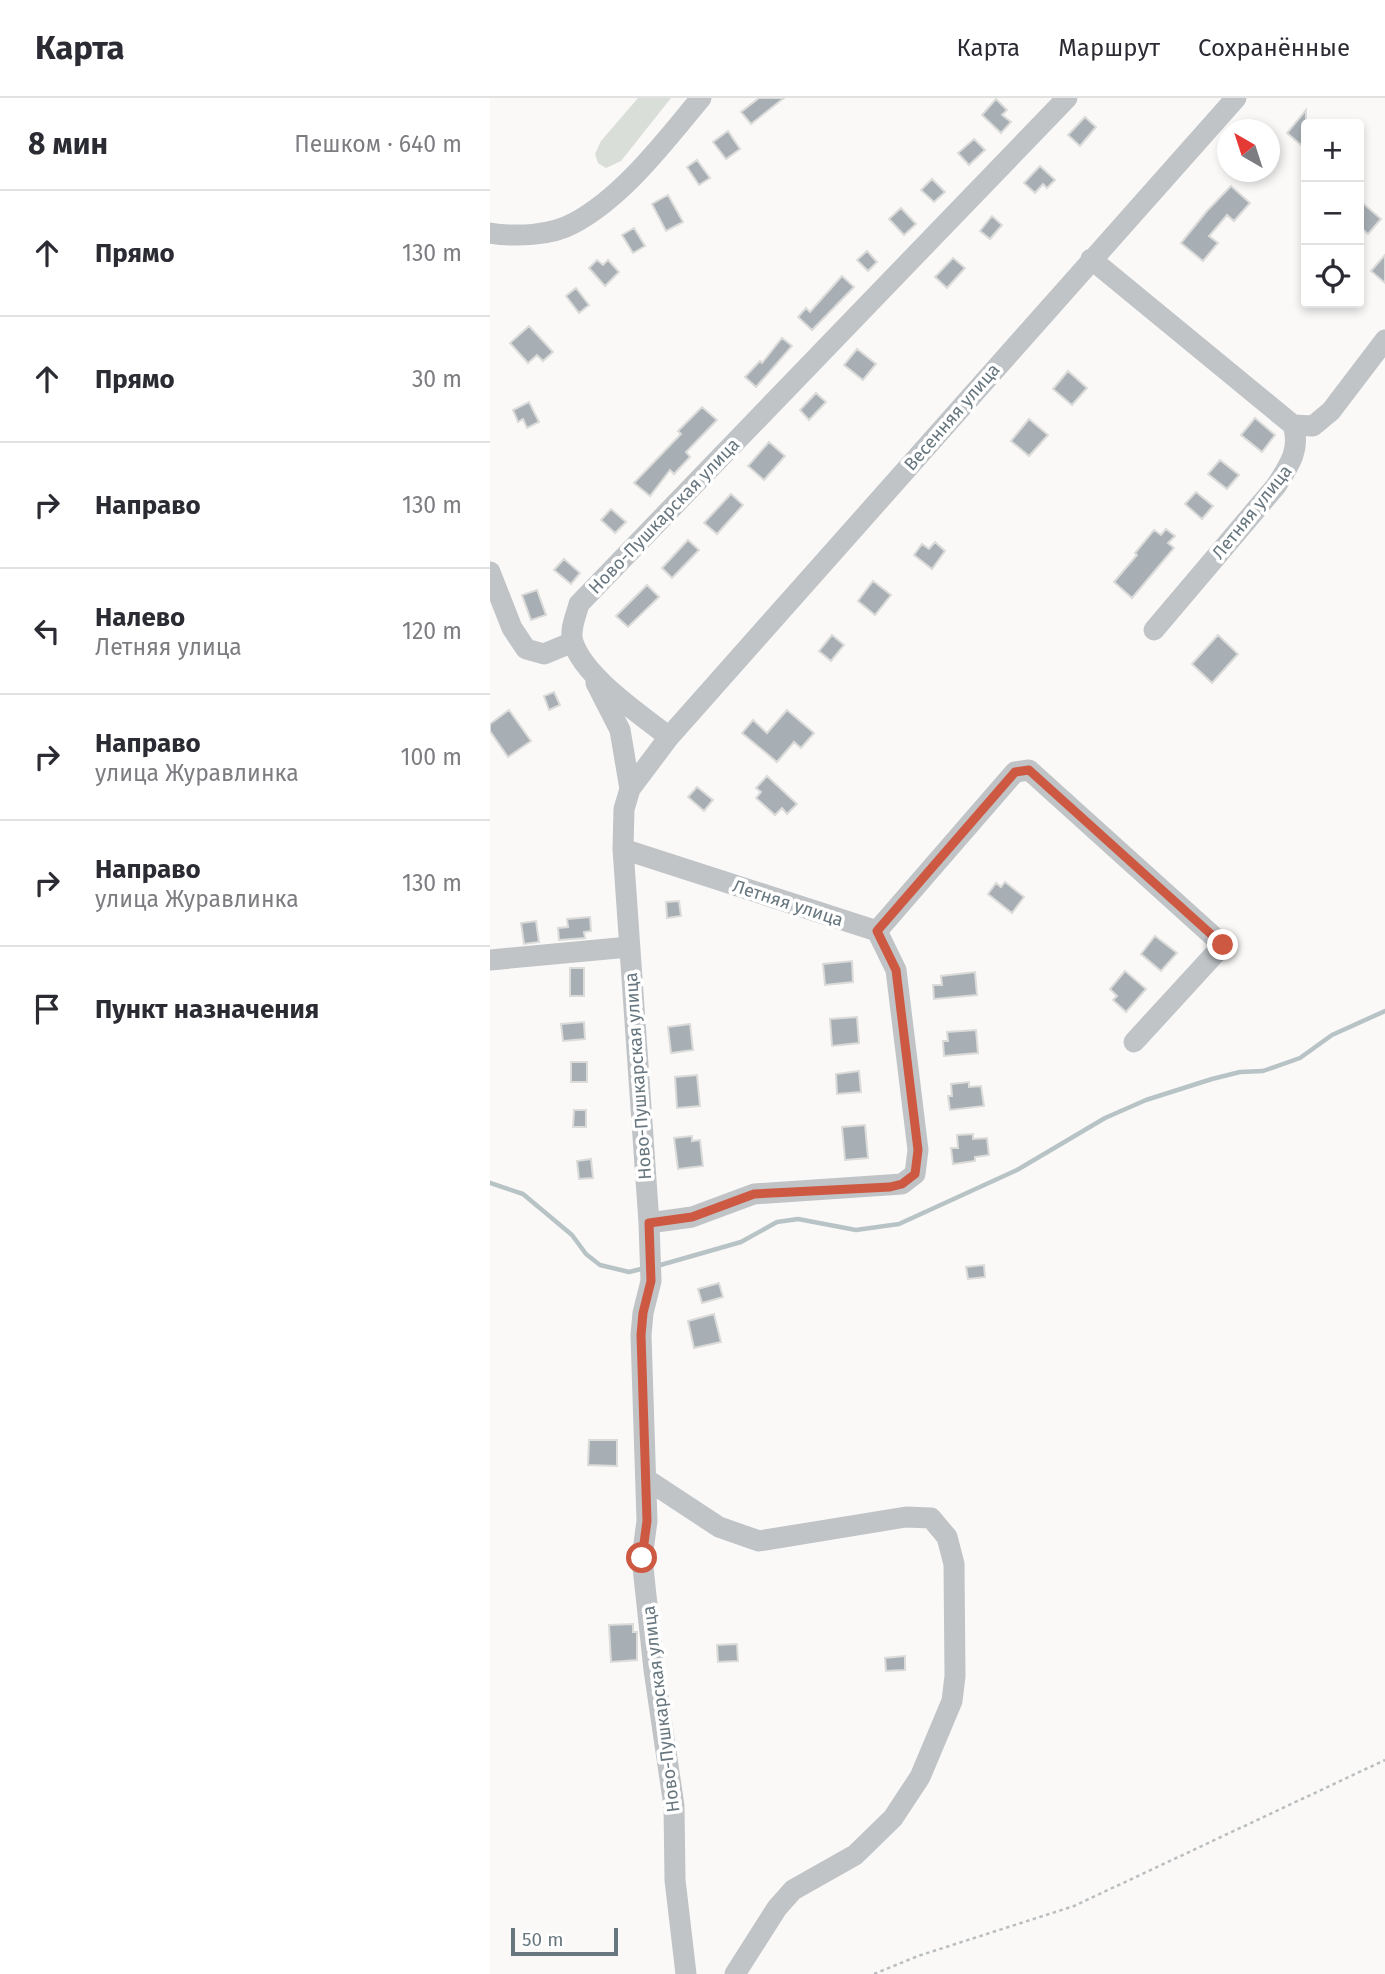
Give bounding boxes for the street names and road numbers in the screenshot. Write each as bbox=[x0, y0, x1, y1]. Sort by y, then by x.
street label: Весенняя улица bbox=[899, 359, 1005, 475]
street label: Ново-Пушкарская улица bbox=[584, 434, 744, 598]
street label: Летняя улица bbox=[1207, 460, 1297, 564]
street label: Летняя улица bbox=[730, 875, 846, 931]
street label: Ново-Пушкарская улица bbox=[620, 972, 656, 1180]
street label: Ново-Пушкарская улица bbox=[637, 1605, 685, 1813]

